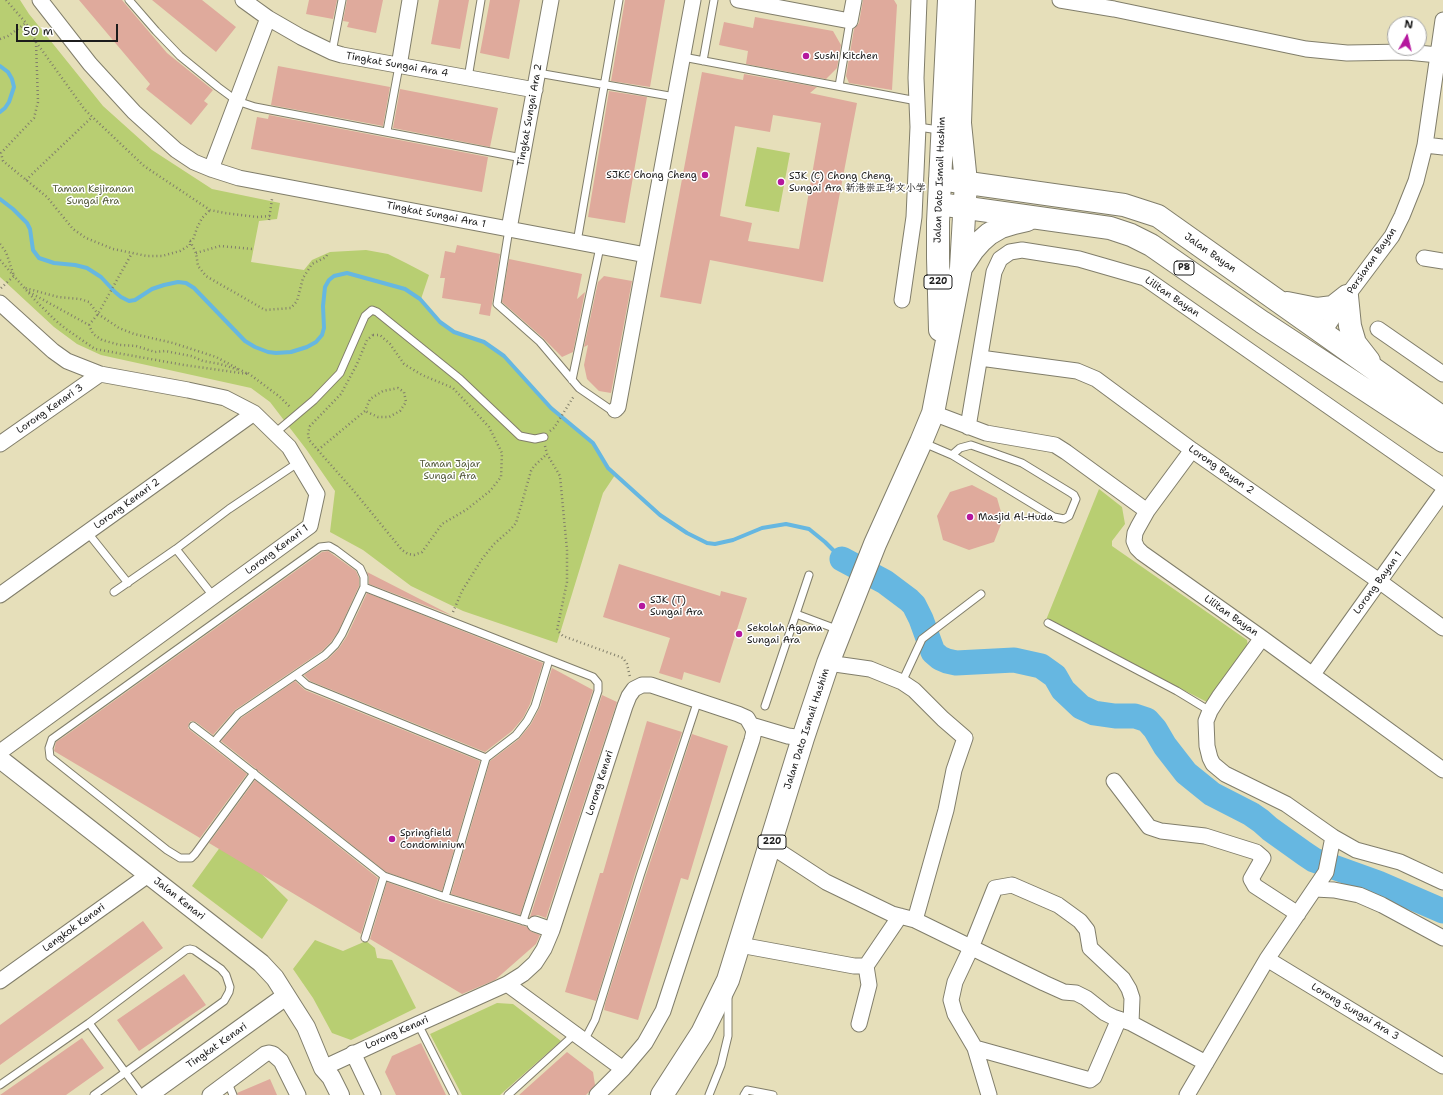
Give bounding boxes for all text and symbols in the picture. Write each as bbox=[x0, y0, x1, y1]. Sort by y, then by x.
scale bar bbox=[18, 16, 120, 42]
north arrow bbox=[1387, 16, 1427, 56]
text: N bbox=[1403, 17, 1414, 33]
text: 50 m bbox=[23, 23, 53, 39]
street label: Tingkat Sungai Ara 4 bbox=[345, 50, 449, 80]
place label: Sushi Kitchen bbox=[814, 50, 878, 62]
marker: Sushi Kitchen bbox=[801, 51, 811, 61]
street label: Tingkat Sungai Ara 2 bbox=[515, 63, 545, 167]
street label: Jalan Dato Ismail Hashim bbox=[932, 117, 948, 243]
place label: SJKC Chong Cheng bbox=[606, 169, 697, 181]
marker: SJKC Chong Cheng bbox=[700, 170, 710, 180]
place label: SJK (C) Chong Cheng, Sungai Ara 新港崇正华文小学 bbox=[789, 170, 925, 194]
marker: SJK (C) Chong Cheng, Sungai Ara 新港崇正华文小学 bbox=[776, 177, 786, 187]
park label: Taman Kejiranan Sungai Ara bbox=[52, 183, 134, 206]
street label: Tingkat Sungai Ara 1 bbox=[385, 199, 487, 231]
street label: Persiaran Bayan bbox=[1345, 225, 1399, 297]
street label: Jalan Bayan bbox=[1182, 231, 1238, 275]
road number: P8 bbox=[1174, 261, 1194, 275]
street label: Lilitan Bayan bbox=[1142, 274, 1202, 320]
road number: 220 bbox=[924, 275, 952, 289]
street label: Lorong Kenari 3 bbox=[14, 382, 86, 436]
street label: Lorong Bayan 2 bbox=[1186, 443, 1256, 497]
park label: Taman Jajar Sungai Ara bbox=[420, 458, 480, 482]
street label: Lorong Kenari 2 bbox=[92, 476, 162, 532]
place label: Masjid Al-Huda bbox=[978, 511, 1053, 523]
marker: Masjid Al-Huda bbox=[965, 512, 975, 522]
street label: Lorong Kenari 1 bbox=[243, 522, 311, 578]
street label: Lorong Bayan 1 bbox=[1351, 549, 1405, 617]
street label: Lilitan Bayan bbox=[1202, 593, 1260, 639]
place label: SJK (T) Sungai Ara bbox=[650, 594, 703, 618]
marker: SJK (T) Sungai Ara bbox=[637, 601, 647, 611]
place label: Sekolah Agama Sungai Ara bbox=[747, 622, 823, 646]
marker: Sekolah Agama Sungai Ara bbox=[734, 629, 744, 639]
street label: Jalan Dato Ismail Hashim bbox=[782, 667, 832, 791]
street label: Lorong Kenari bbox=[584, 749, 616, 817]
place label: Springfield Condominium bbox=[400, 827, 465, 850]
marker: Springfield Condominium bbox=[387, 834, 397, 844]
road number: 220 bbox=[758, 835, 786, 849]
street label: Jalan Kenari bbox=[151, 875, 207, 923]
street label: Lengkok Kenari bbox=[40, 901, 108, 955]
street label: Lorong Sungai Ara 3 bbox=[1309, 981, 1401, 1043]
street label: Lorong Kenari bbox=[363, 1014, 431, 1052]
street label: Tingkat Kenari bbox=[184, 1021, 250, 1071]

